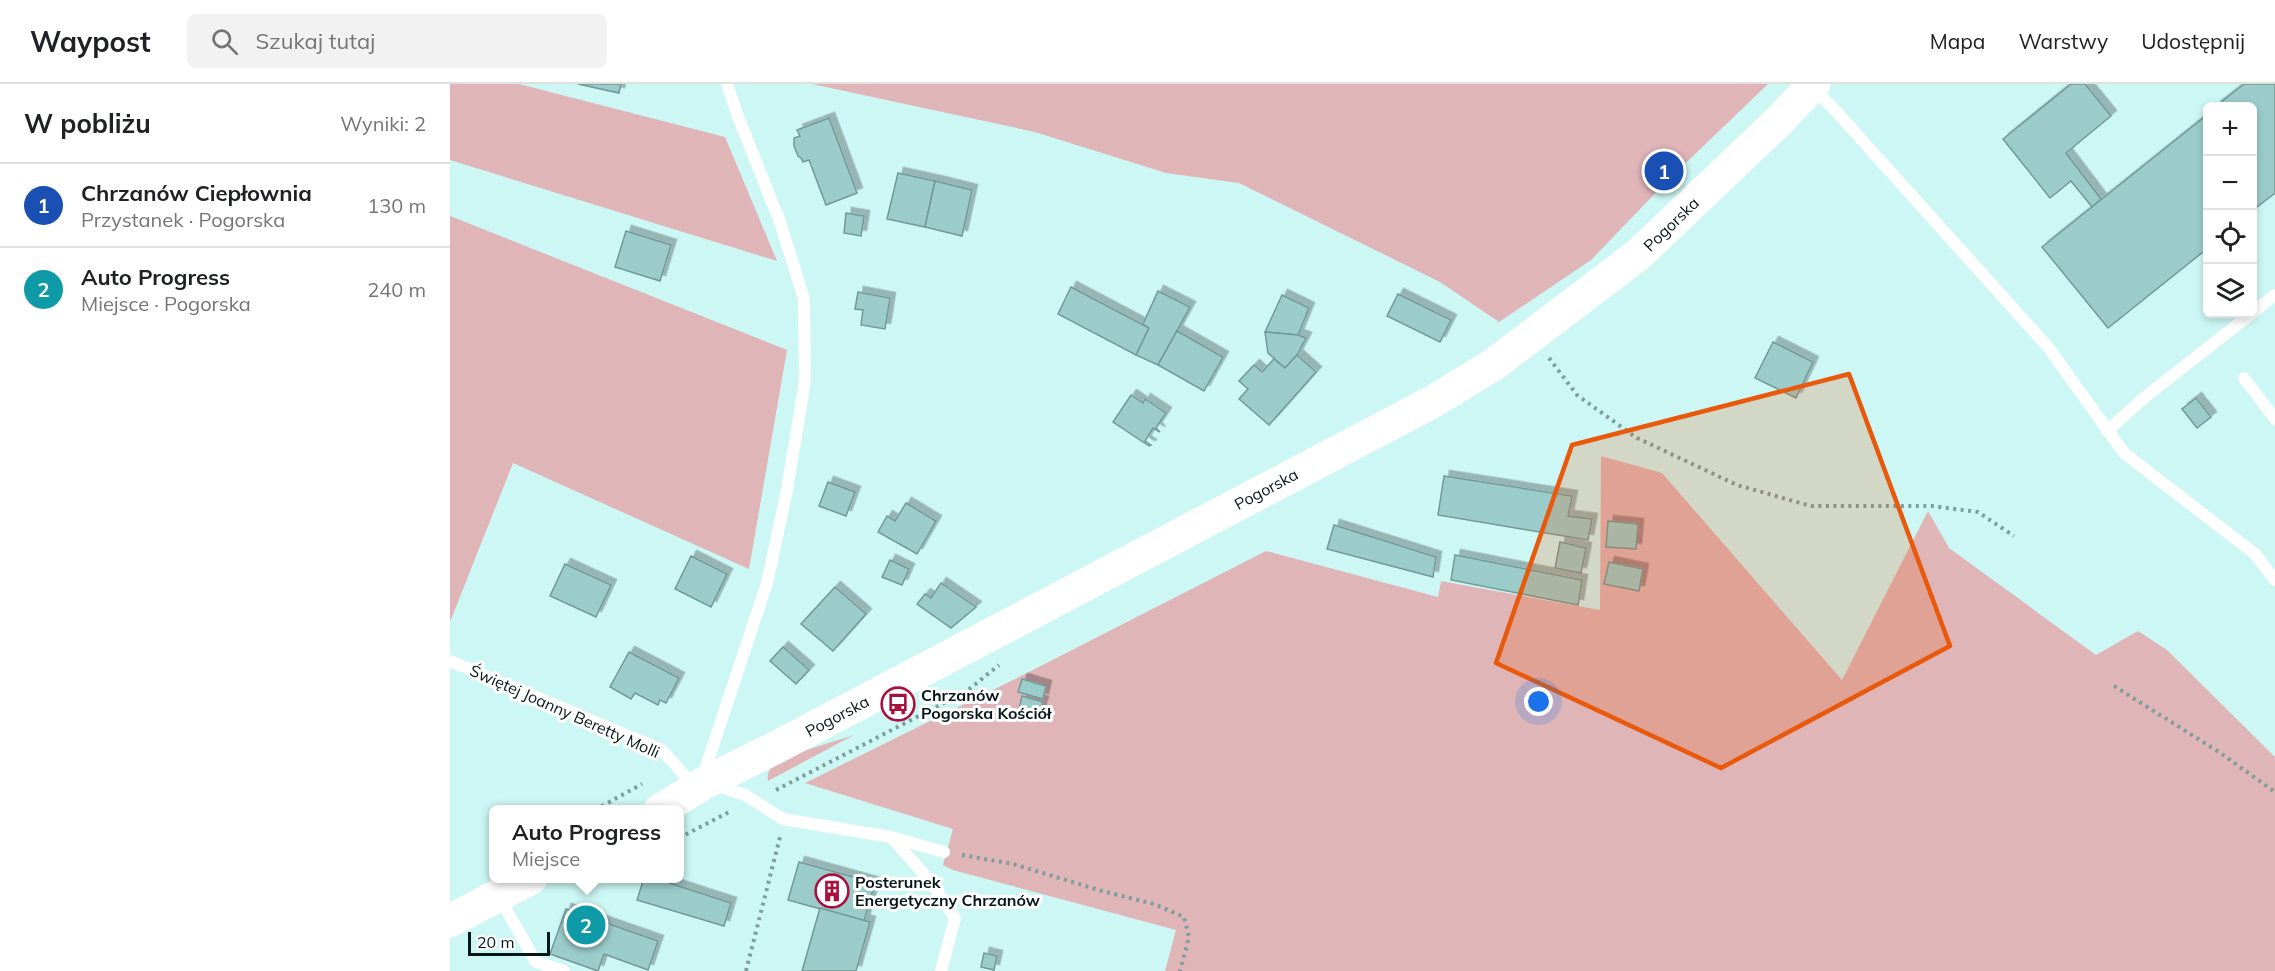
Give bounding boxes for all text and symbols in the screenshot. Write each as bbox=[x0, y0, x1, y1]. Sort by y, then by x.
search box bbox=[187, 14, 607, 68]
text: Waypost bbox=[30, 24, 151, 59]
icon: search bbox=[208, 25, 241, 58]
text: Szukaj tutaj bbox=[256, 27, 375, 55]
text: Mapa bbox=[1930, 28, 1985, 54]
text: Warstwy bbox=[2018, 28, 2108, 54]
text: Udostępnij bbox=[2141, 28, 2245, 54]
map controls bbox=[2203, 102, 2257, 318]
button: + bbox=[2203, 102, 2257, 156]
text: W pobliżu bbox=[24, 107, 151, 140]
text: Wyniki: 2 bbox=[340, 111, 426, 136]
pin: 1 bbox=[1644, 148, 1684, 194]
button: − bbox=[2203, 156, 2257, 210]
text: Chrzanów Ciepłownia bbox=[81, 179, 312, 207]
text: 1 bbox=[38, 193, 50, 218]
text: 130 m bbox=[367, 193, 426, 218]
street label: Pogorska bbox=[1639, 193, 1703, 255]
text: Przystanek · Pogorska bbox=[81, 207, 285, 232]
button: locate bbox=[2203, 210, 2257, 264]
text: Auto Progress bbox=[81, 263, 230, 291]
button: layers bbox=[2203, 264, 2257, 318]
text: 2 bbox=[38, 277, 50, 302]
text: 240 m bbox=[367, 277, 426, 302]
text: Miejsce · Pogorska bbox=[81, 291, 251, 316]
street label: Pogorska bbox=[1231, 464, 1301, 514]
street label: Świętej Joanny Beretty Molli bbox=[467, 660, 663, 762]
place label: Chrzanów Pogorska Kościół bbox=[921, 685, 1052, 723]
bus stop icon: Chrzanów Pogorska Kościół bbox=[880, 686, 916, 722]
your location bbox=[1524, 687, 1553, 716]
street label: Pogorska bbox=[802, 691, 872, 741]
popup bbox=[489, 805, 684, 883]
text: Auto Progress bbox=[512, 818, 661, 846]
text: Miejsce bbox=[512, 846, 580, 871]
place label: Posterunek Energetyczny Chrzanów bbox=[855, 872, 1040, 910]
building icon: Posterunek Energetyczny Chrzanów bbox=[814, 873, 850, 909]
pin: 2 bbox=[566, 902, 606, 948]
scale bar bbox=[468, 929, 550, 956]
text: 20 m bbox=[477, 932, 514, 952]

